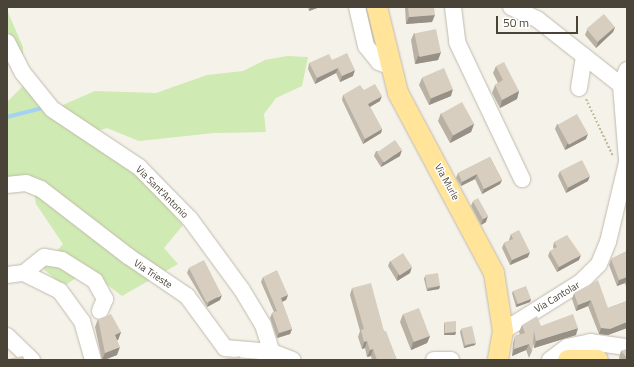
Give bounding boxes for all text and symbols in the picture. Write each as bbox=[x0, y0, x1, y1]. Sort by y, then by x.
scale bar bbox=[498, 8, 580, 34]
text: 50 m bbox=[503, 13, 529, 32]
street label: Via Murle bbox=[432, 162, 462, 202]
street label: Via Sant'Antonio bbox=[133, 163, 191, 221]
street label: Via Trieste bbox=[131, 257, 175, 291]
street label: Via Cantolar bbox=[532, 279, 582, 315]

